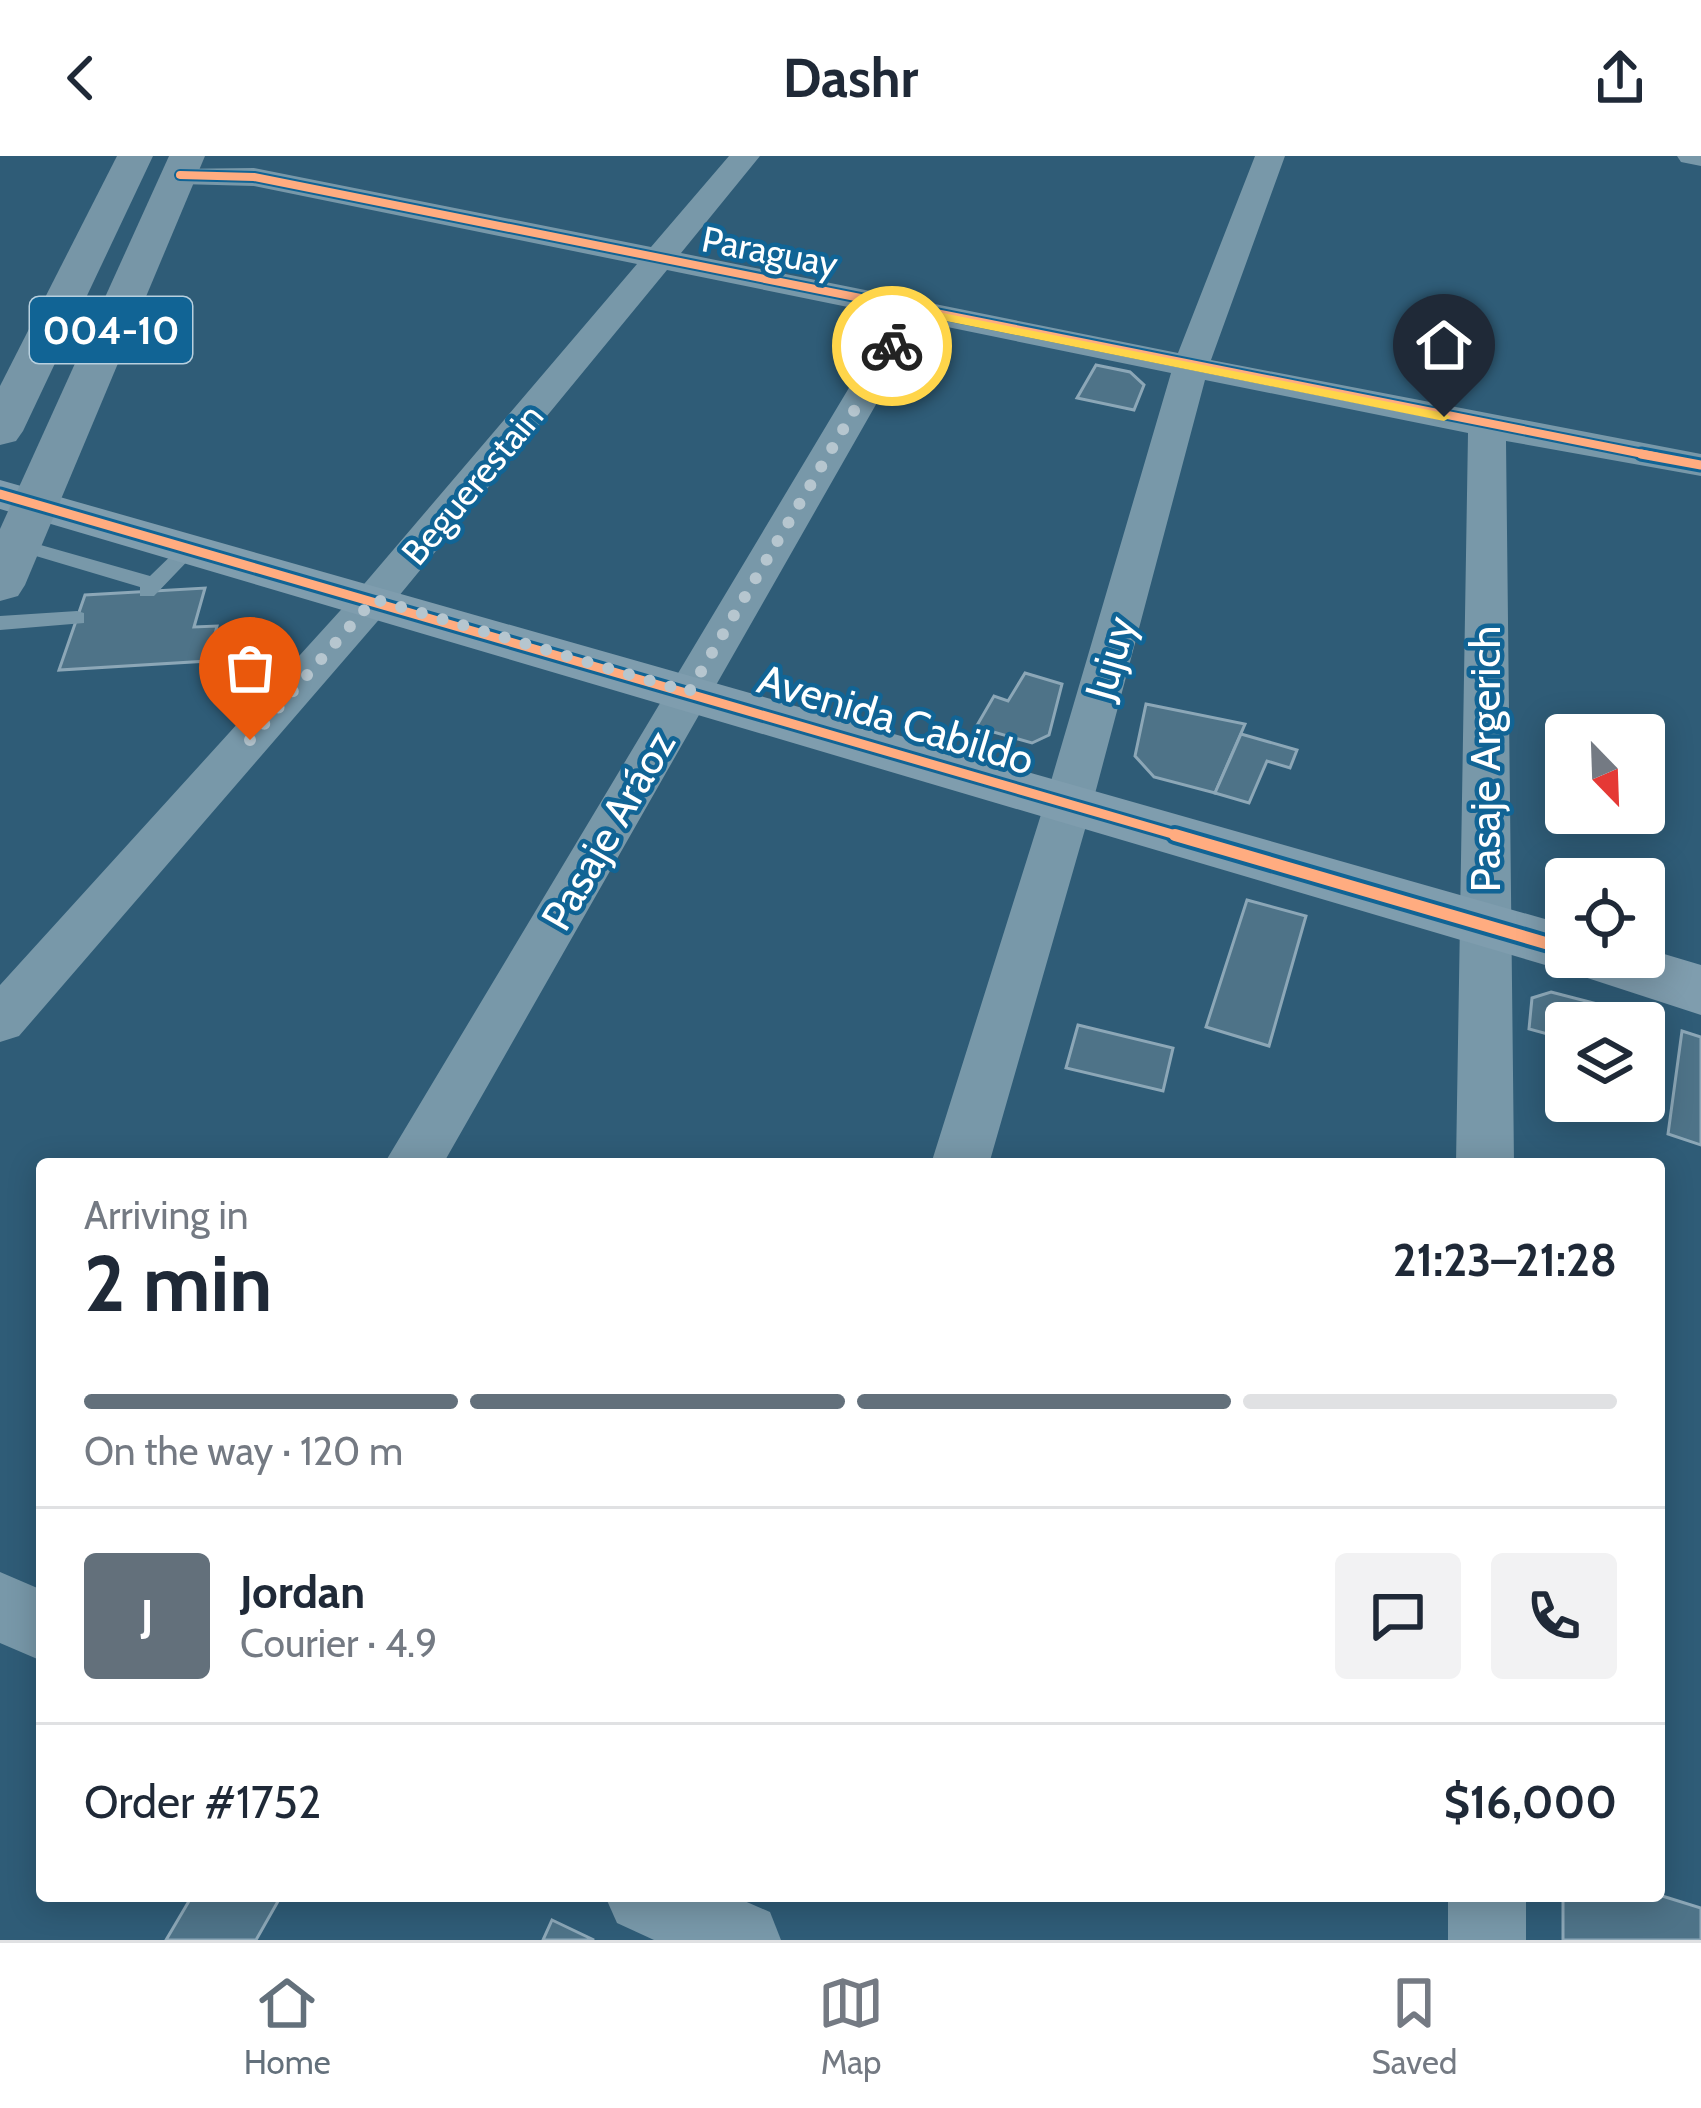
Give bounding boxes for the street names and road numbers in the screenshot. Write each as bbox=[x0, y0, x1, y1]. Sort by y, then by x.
street label: Paraguay bbox=[698, 216, 842, 286]
road number: 004-10 bbox=[30, 297, 192, 363]
street label: Beguerestain bbox=[392, 395, 552, 573]
street label: Jujuy bbox=[1073, 610, 1147, 707]
street label: Pasaje Argerich bbox=[1459, 626, 1511, 892]
street label: Avenida Cabildo bbox=[752, 652, 1040, 786]
street label: Pasaje Aráoz bbox=[530, 721, 686, 939]

